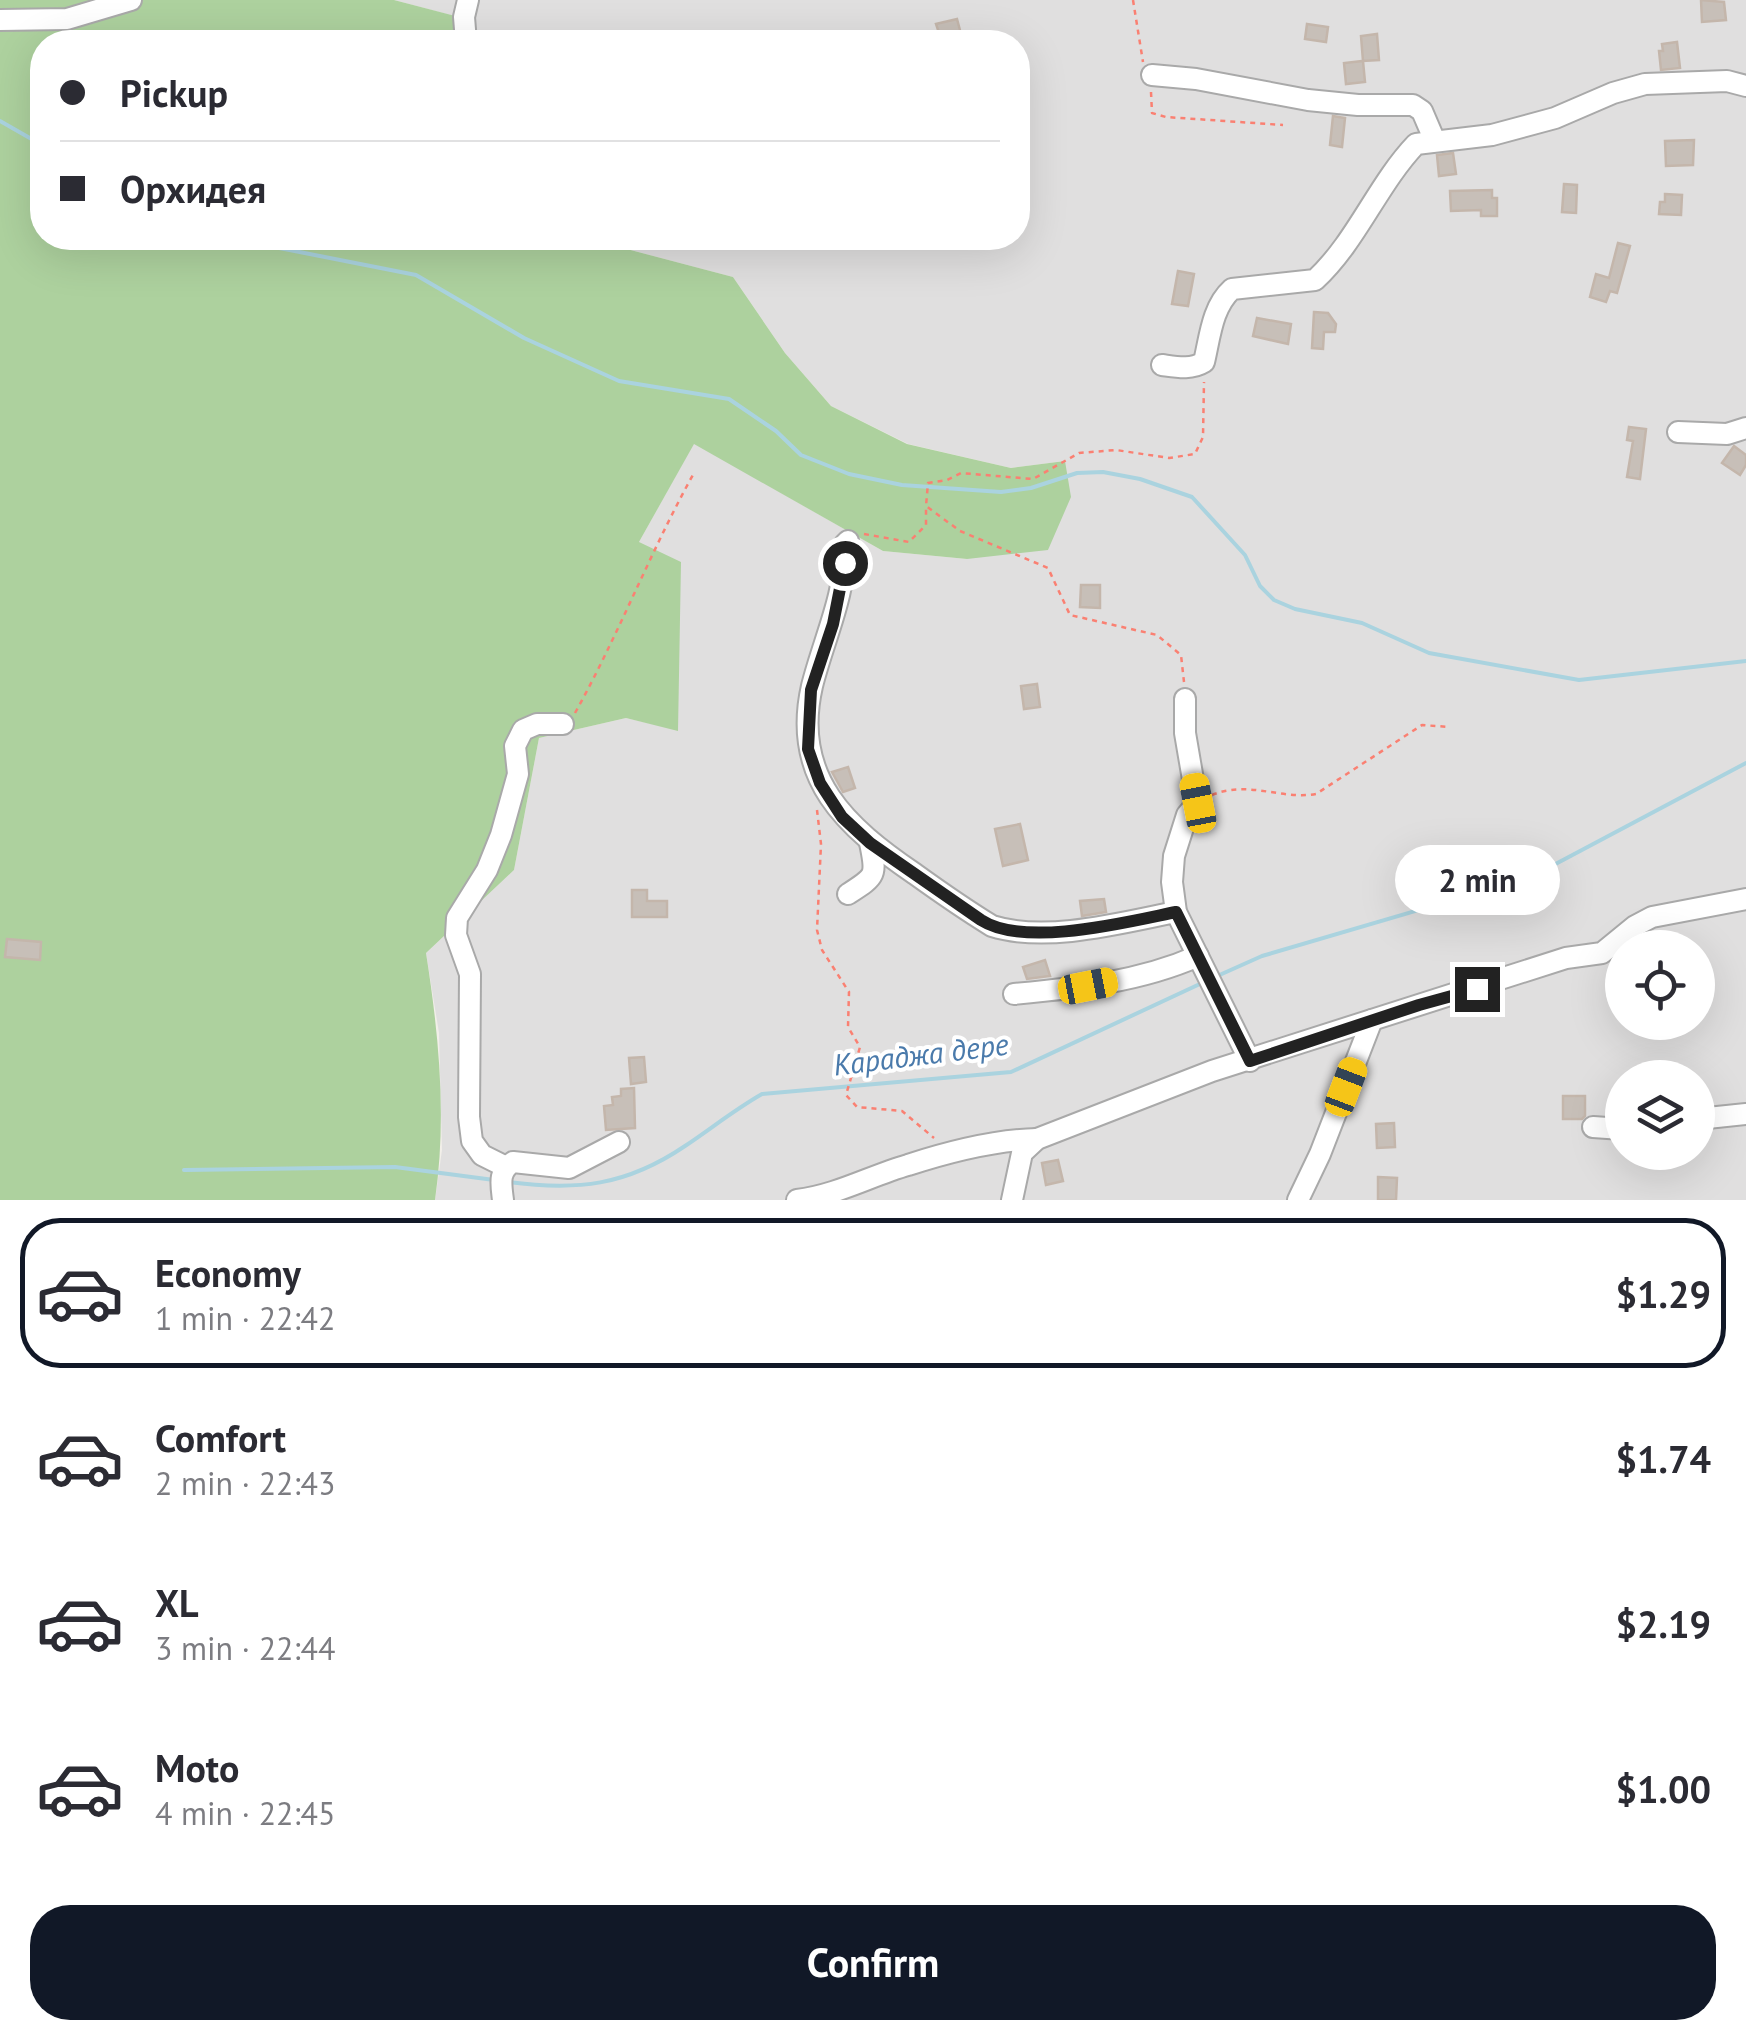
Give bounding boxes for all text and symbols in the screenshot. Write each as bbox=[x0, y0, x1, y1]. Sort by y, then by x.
text: Pickup bbox=[120, 68, 228, 117]
text: Орхидея bbox=[120, 164, 266, 213]
route start bbox=[823, 541, 868, 586]
car bbox=[1178, 771, 1218, 835]
callout: 2 min bbox=[1394, 844, 1560, 914]
text: 2 min bbox=[1438, 859, 1517, 901]
map controls bbox=[1605, 930, 1715, 1170]
button: locate bbox=[1605, 930, 1715, 1040]
car bbox=[1056, 966, 1120, 1006]
route end bbox=[1455, 967, 1500, 1012]
water label: Караджа дере bbox=[831, 1023, 1011, 1084]
car bbox=[1321, 1054, 1371, 1120]
button: layers bbox=[1605, 1060, 1715, 1170]
icon: car bbox=[35, 1248, 125, 1338]
text: Economy bbox=[155, 1248, 301, 1297]
text: $1.29 bbox=[1615, 1269, 1711, 1318]
text: 1 min · 22:42 bbox=[155, 1297, 335, 1339]
icon: car bbox=[35, 1413, 125, 1503]
text: Comfort bbox=[155, 1413, 286, 1462]
text: $1.74 bbox=[1615, 1434, 1711, 1483]
text: 2 min · 22:43 bbox=[155, 1462, 335, 1504]
icon: car bbox=[35, 1578, 125, 1668]
text: XL bbox=[155, 1578, 199, 1627]
text: $2.19 bbox=[1615, 1599, 1711, 1648]
text: 3 min · 22:44 bbox=[155, 1627, 335, 1669]
icon: car bbox=[35, 1743, 125, 1833]
text: Moto bbox=[155, 1743, 239, 1792]
text: $1.00 bbox=[1615, 1764, 1711, 1813]
text: 4 min · 22:45 bbox=[155, 1792, 335, 1834]
button: Confirm bbox=[30, 1905, 1716, 2020]

